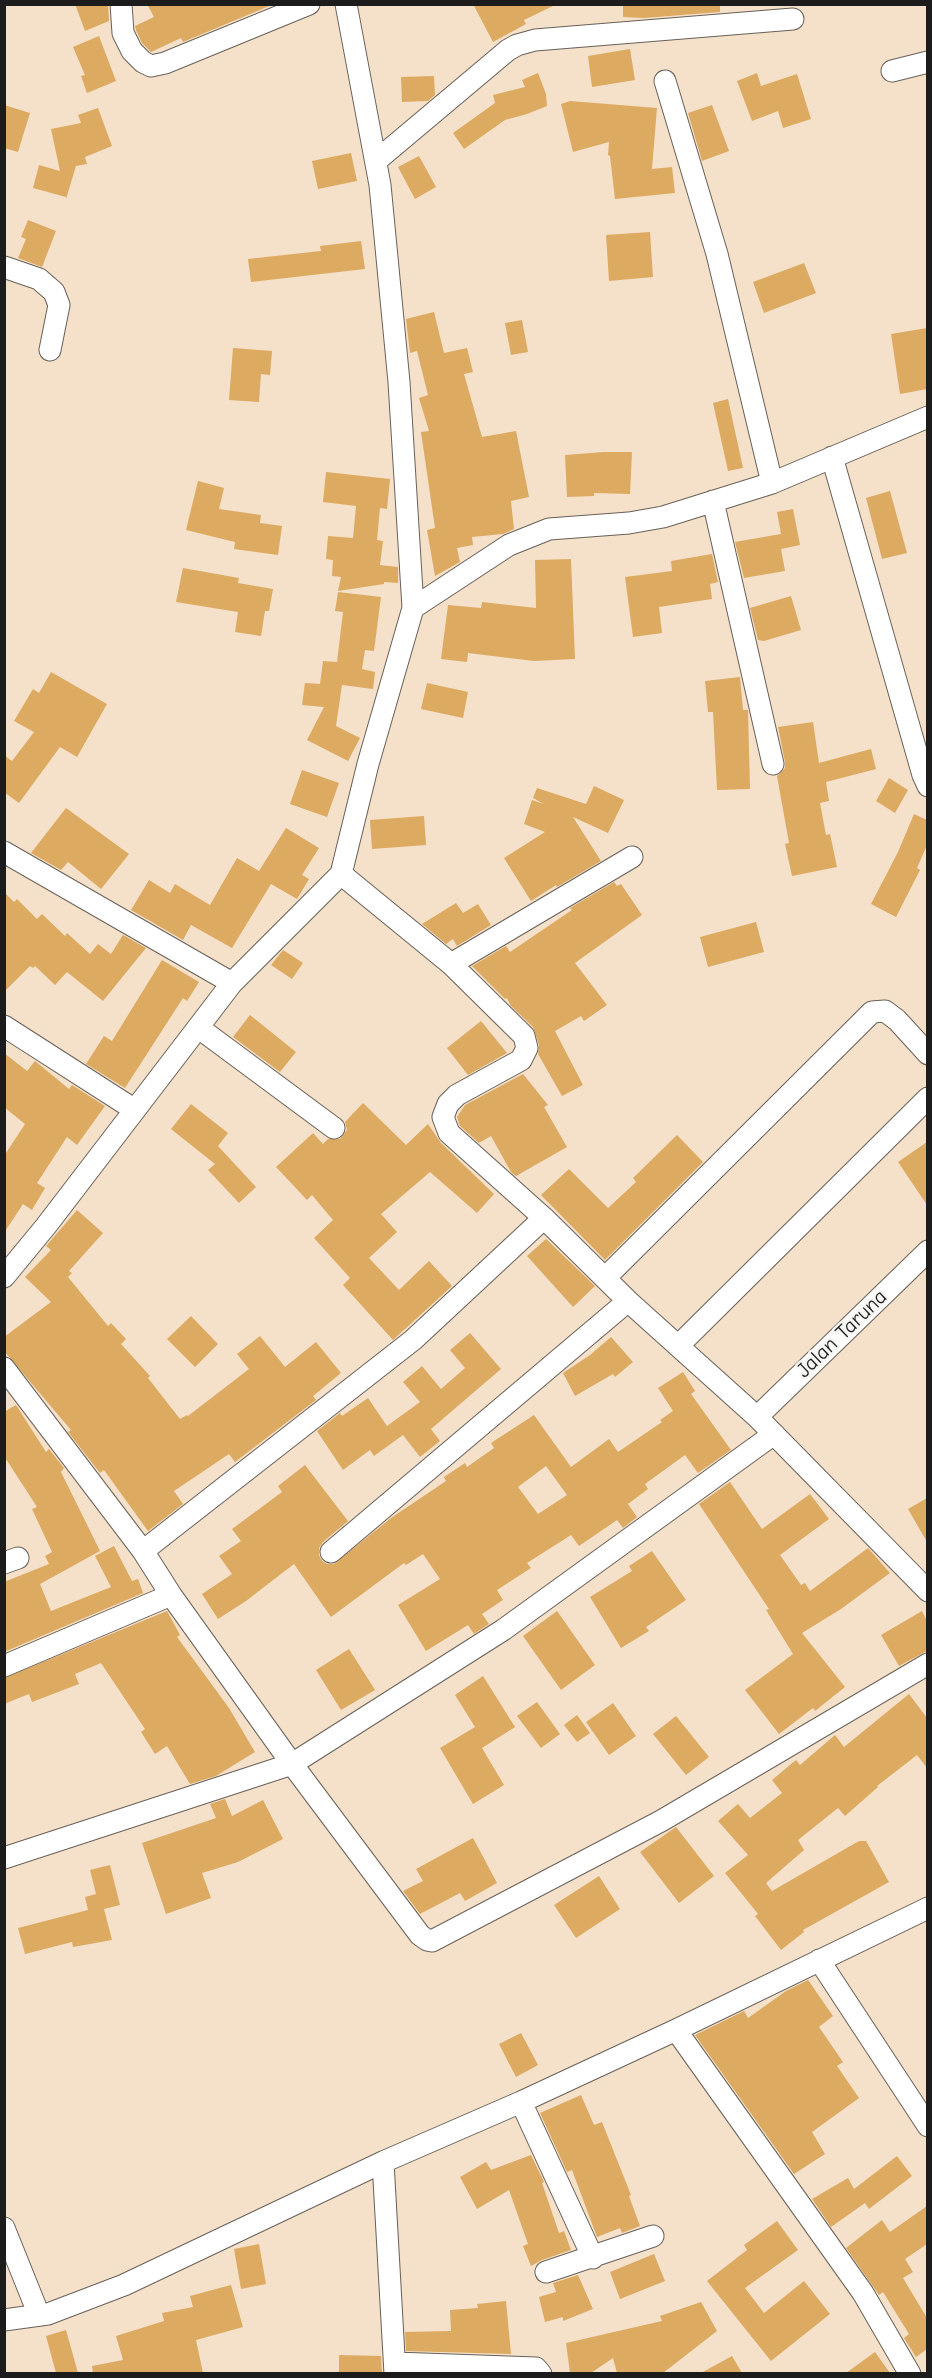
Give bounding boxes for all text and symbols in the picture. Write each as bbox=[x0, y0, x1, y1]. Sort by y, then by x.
street label: Jalan Taruna bbox=[792, 1285, 892, 1383]

